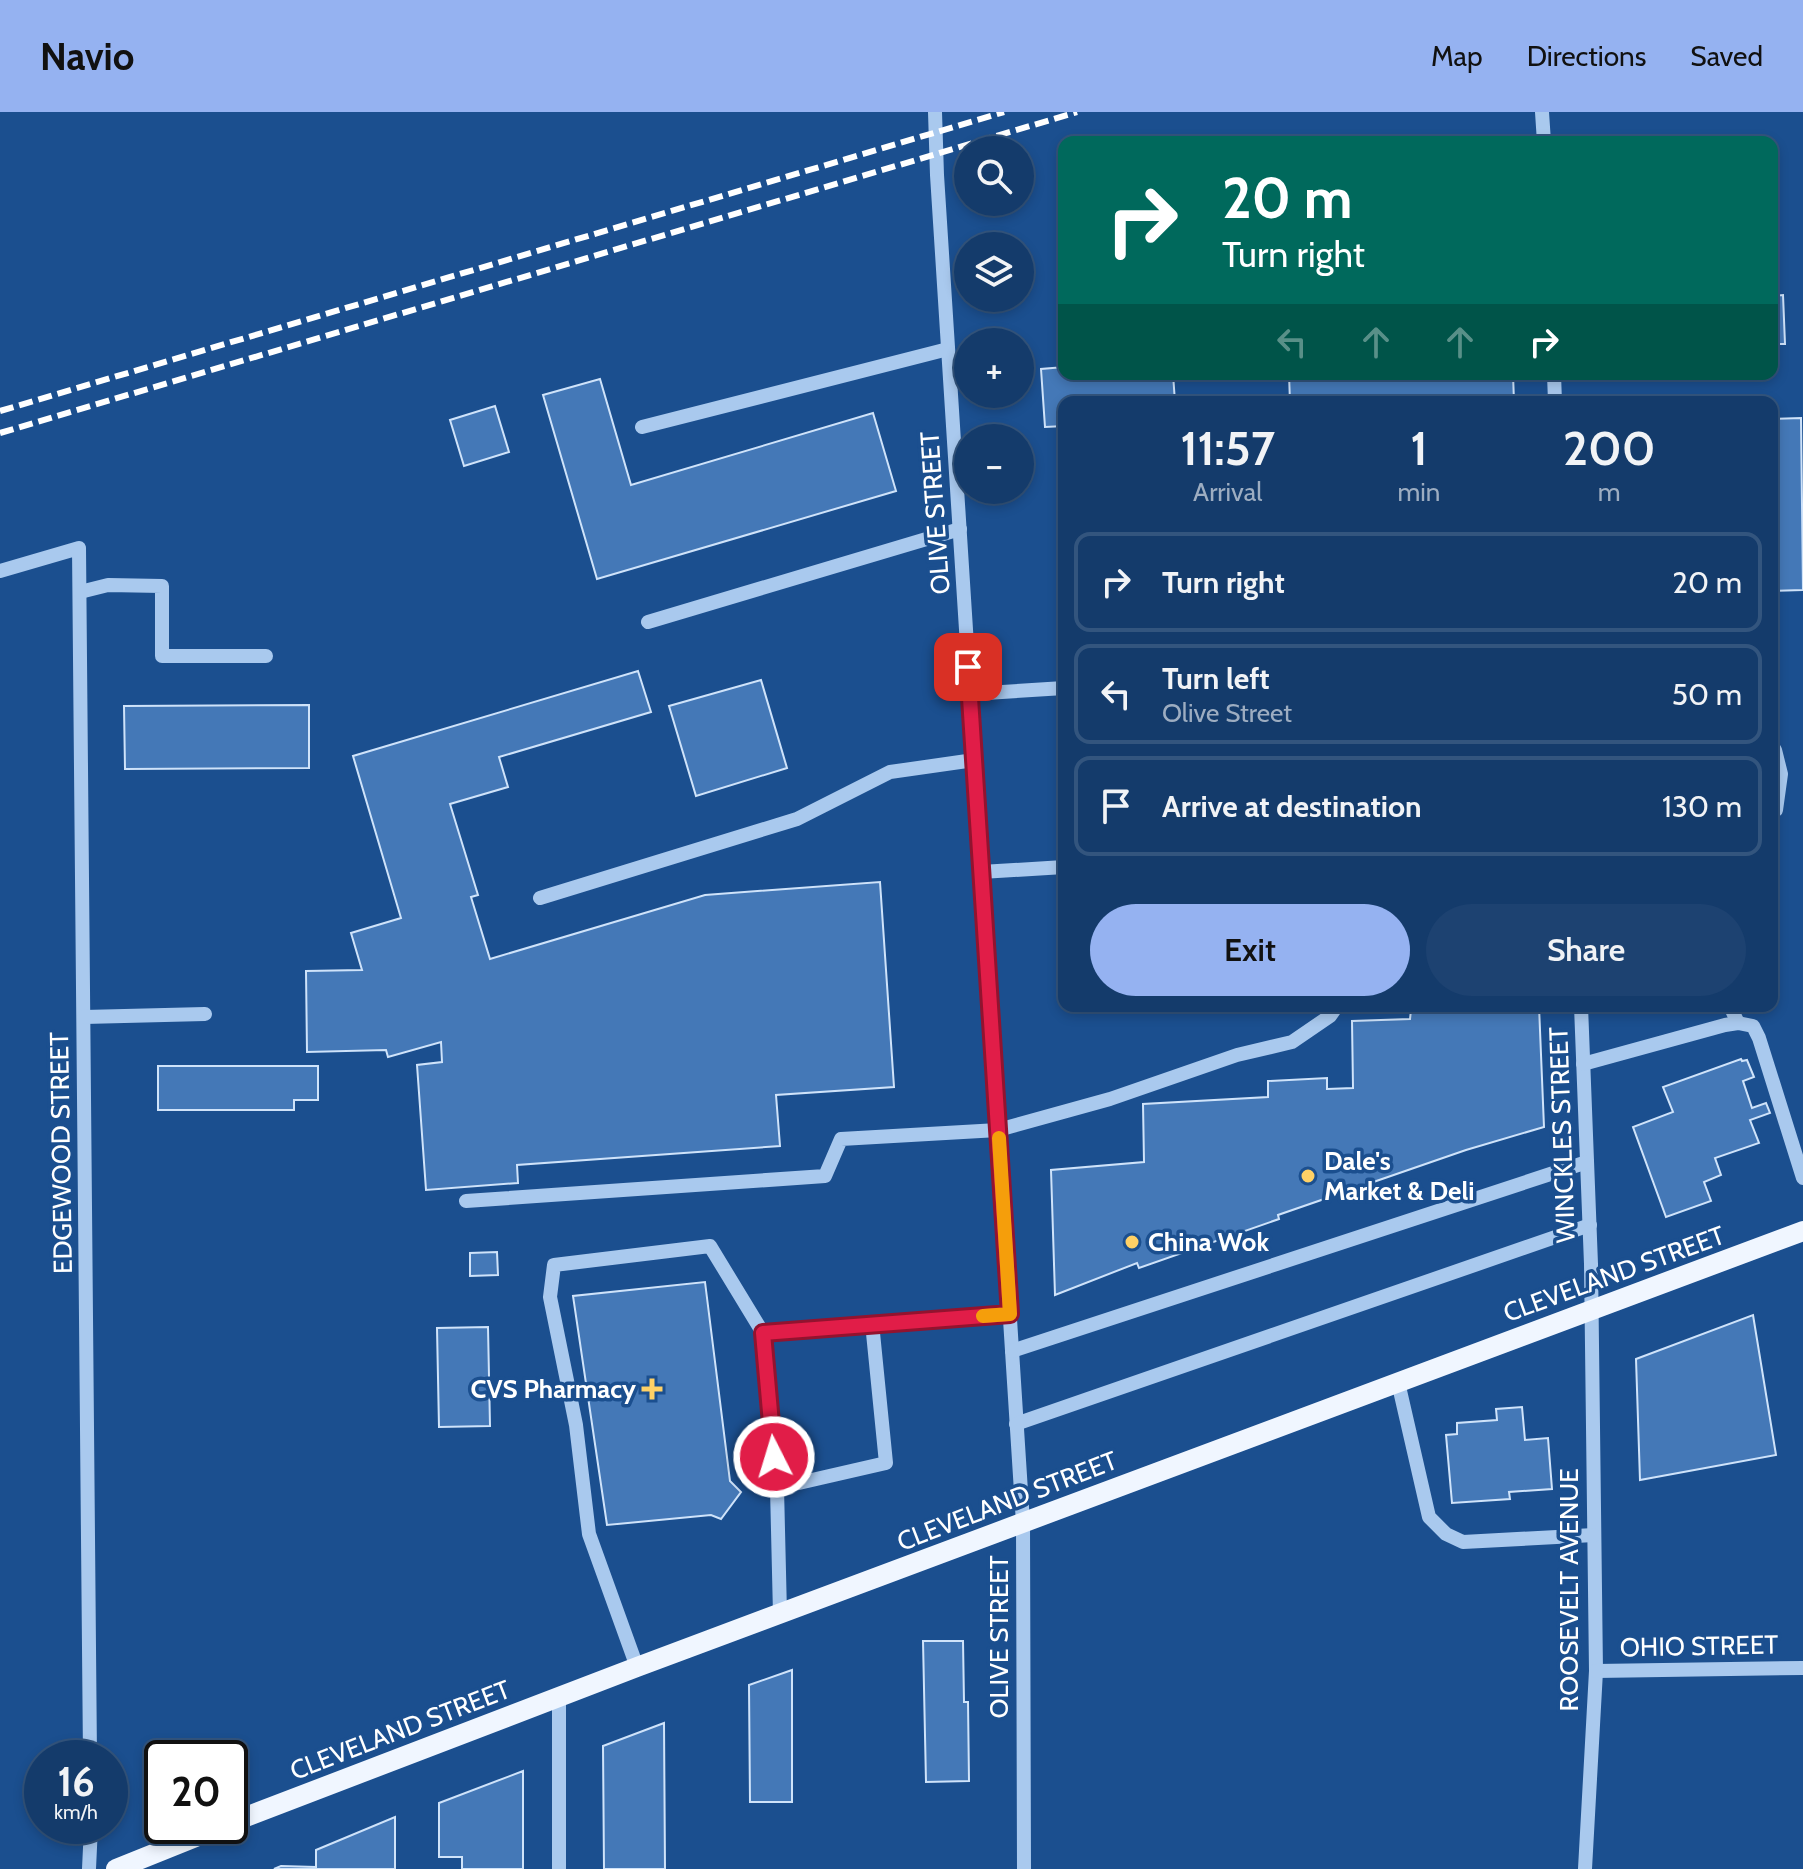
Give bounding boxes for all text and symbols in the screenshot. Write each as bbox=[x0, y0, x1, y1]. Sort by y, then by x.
text: Navio bbox=[40, 33, 134, 80]
text: Map bbox=[1431, 39, 1483, 73]
text: Directions bbox=[1527, 39, 1646, 73]
text: Saved bbox=[1690, 39, 1763, 73]
map controls bbox=[954, 136, 1034, 504]
button: search bbox=[954, 136, 1034, 216]
text: 20 m bbox=[1222, 164, 1352, 232]
icon: right bbox=[1090, 168, 1194, 272]
button: layers bbox=[954, 232, 1034, 312]
text: Turn right bbox=[1222, 232, 1365, 276]
icon: left bbox=[1270, 320, 1314, 364]
icon: ahead bbox=[1354, 320, 1398, 364]
icon: ahead bbox=[1438, 320, 1482, 364]
icon: right bbox=[1522, 320, 1566, 364]
button: + bbox=[954, 328, 1034, 408]
text: 11:57 bbox=[1180, 419, 1275, 477]
text: 1 bbox=[1410, 419, 1427, 477]
text: 200 bbox=[1563, 419, 1656, 477]
button: − bbox=[954, 424, 1034, 504]
street label: OLIVE STREET bbox=[913, 430, 957, 596]
text: Arrival bbox=[1193, 476, 1262, 508]
text: min bbox=[1397, 476, 1440, 508]
text: m bbox=[1598, 476, 1621, 508]
icon: right bbox=[1094, 560, 1138, 604]
text: Turn right bbox=[1162, 564, 1285, 601]
text: 20 m bbox=[1672, 564, 1742, 601]
pin bbox=[934, 633, 1002, 701]
icon: arrive bbox=[946, 645, 990, 689]
text: Turn left bbox=[1162, 660, 1270, 697]
icon: left bbox=[1094, 672, 1138, 716]
text: 50 m bbox=[1672, 676, 1742, 713]
text: Olive Street bbox=[1162, 697, 1292, 729]
icon: arrive bbox=[1094, 784, 1138, 828]
text: Arrive at destination bbox=[1162, 788, 1422, 825]
text: 130 m bbox=[1662, 788, 1742, 825]
button: Exit bbox=[1090, 904, 1410, 996]
button: Share bbox=[1426, 904, 1746, 996]
street label: WINCKLES STREET bbox=[1542, 1026, 1582, 1244]
street label: EDGEWOOD STREET bbox=[43, 1032, 79, 1274]
place label: Dale's Market & Deli bbox=[1324, 1145, 1474, 1207]
marker: Dale's Market & Deli bbox=[1299, 1167, 1317, 1185]
street label: CLEVELAND STREET bbox=[1499, 1219, 1729, 1329]
place label: China Wok bbox=[1148, 1226, 1269, 1258]
marker: China Wok bbox=[1123, 1233, 1141, 1251]
place label: CVS Pharmacy bbox=[471, 1373, 636, 1405]
marker: CVS Pharmacy bbox=[643, 1380, 661, 1398]
position arrow bbox=[732, 1415, 816, 1499]
street label: CLEVELAND STREET bbox=[892, 1444, 1122, 1558]
street label: ROOSEVELT AVENUE bbox=[1553, 1468, 1585, 1712]
street label: OLIVE STREET bbox=[983, 1555, 1015, 1719]
street label: OHIO STREET bbox=[1620, 1629, 1779, 1663]
street label: CLEVELAND STREET bbox=[285, 1673, 515, 1787]
speed limit sign: 20 bbox=[144, 1740, 248, 1844]
text: 16 bbox=[57, 1757, 95, 1806]
text: km/h bbox=[54, 1800, 98, 1824]

